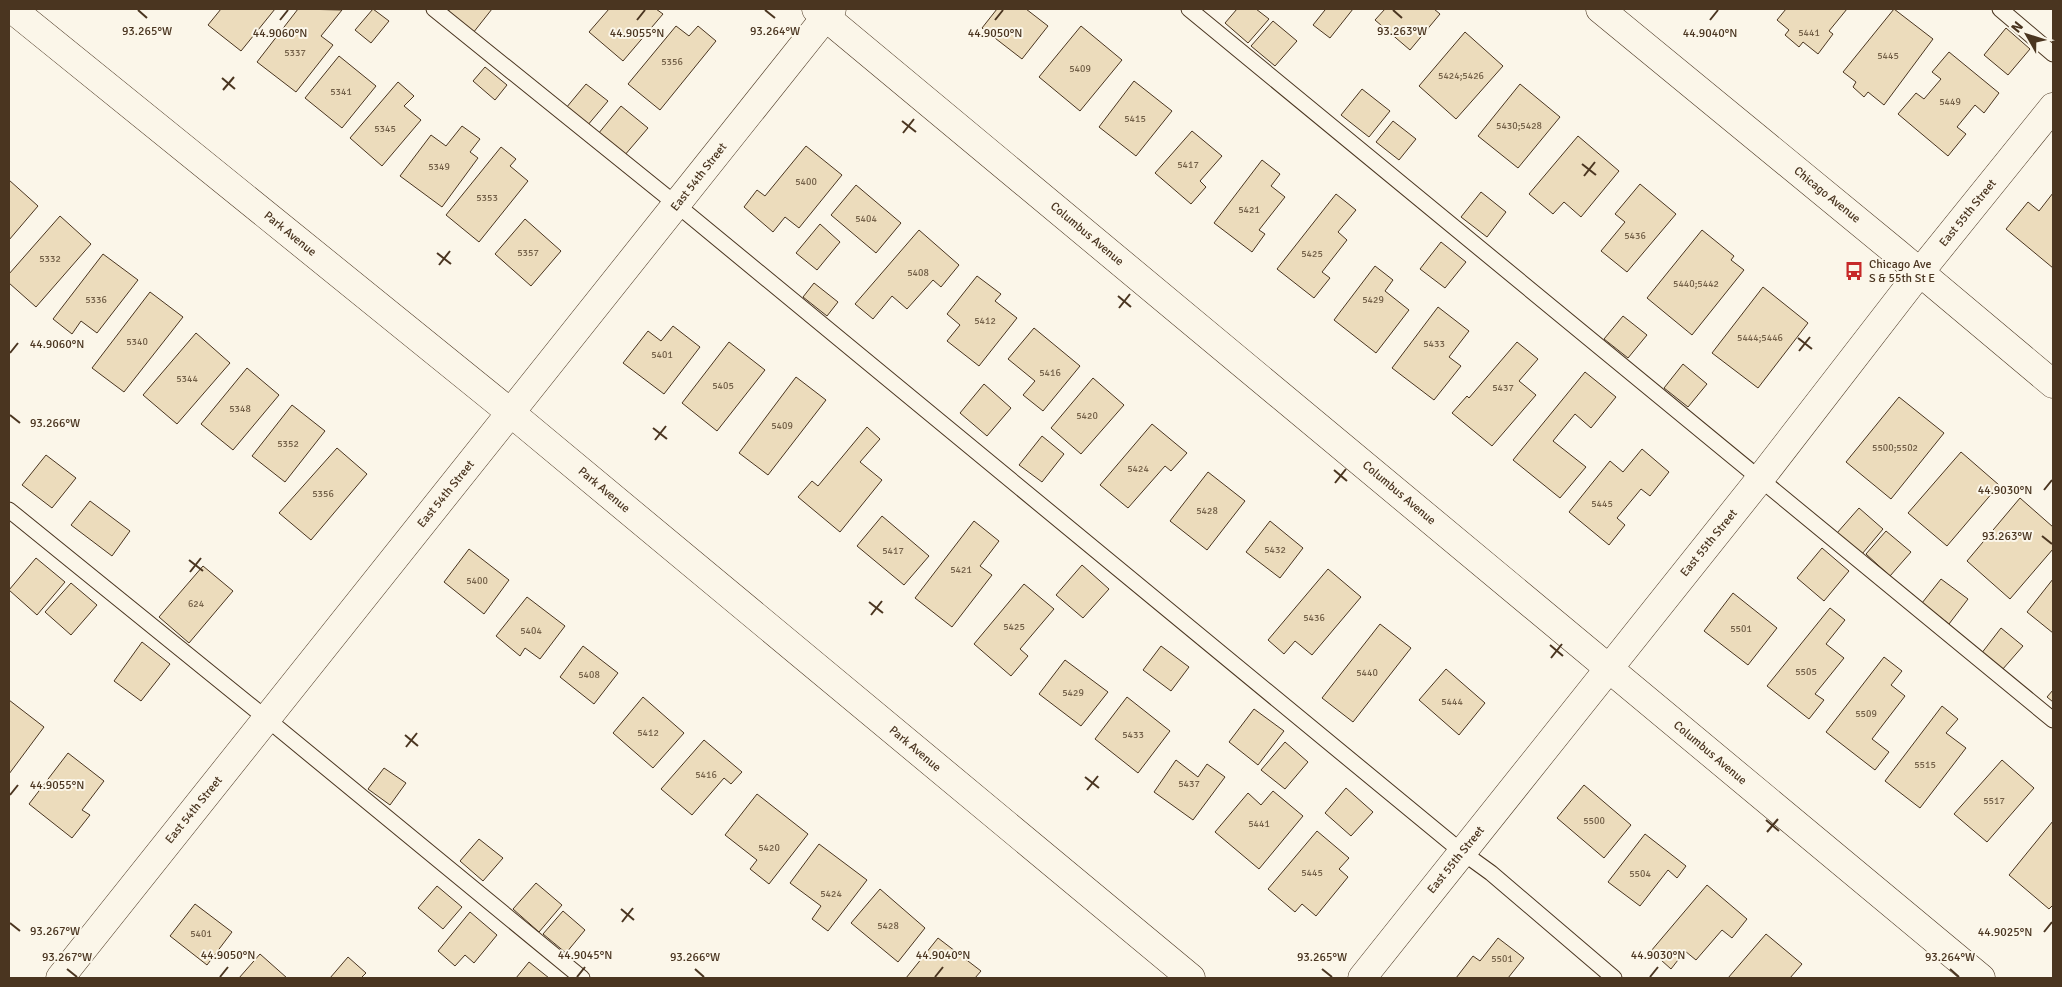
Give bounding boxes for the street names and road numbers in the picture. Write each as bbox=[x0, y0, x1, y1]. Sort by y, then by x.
street label: East 54th Street bbox=[668, 140, 730, 214]
street label: Chicago Avenue bbox=[1791, 164, 1863, 226]
street label: East 55th Street bbox=[1936, 176, 2000, 250]
street label: Columbus Avenue bbox=[1047, 199, 1127, 269]
street label: Park Avenue bbox=[261, 208, 319, 260]
street label: East 54th Street bbox=[414, 457, 478, 531]
street label: Columbus Avenue bbox=[1359, 458, 1439, 528]
street label: Park Avenue bbox=[575, 464, 633, 516]
street label: East 55th Street bbox=[1677, 506, 1741, 580]
street label: Columbus Avenue bbox=[1670, 718, 1750, 788]
street label: Park Avenue bbox=[886, 723, 944, 775]
street label: East 54th Street bbox=[162, 773, 226, 847]
street label: East 55th Street bbox=[1424, 823, 1488, 897]

